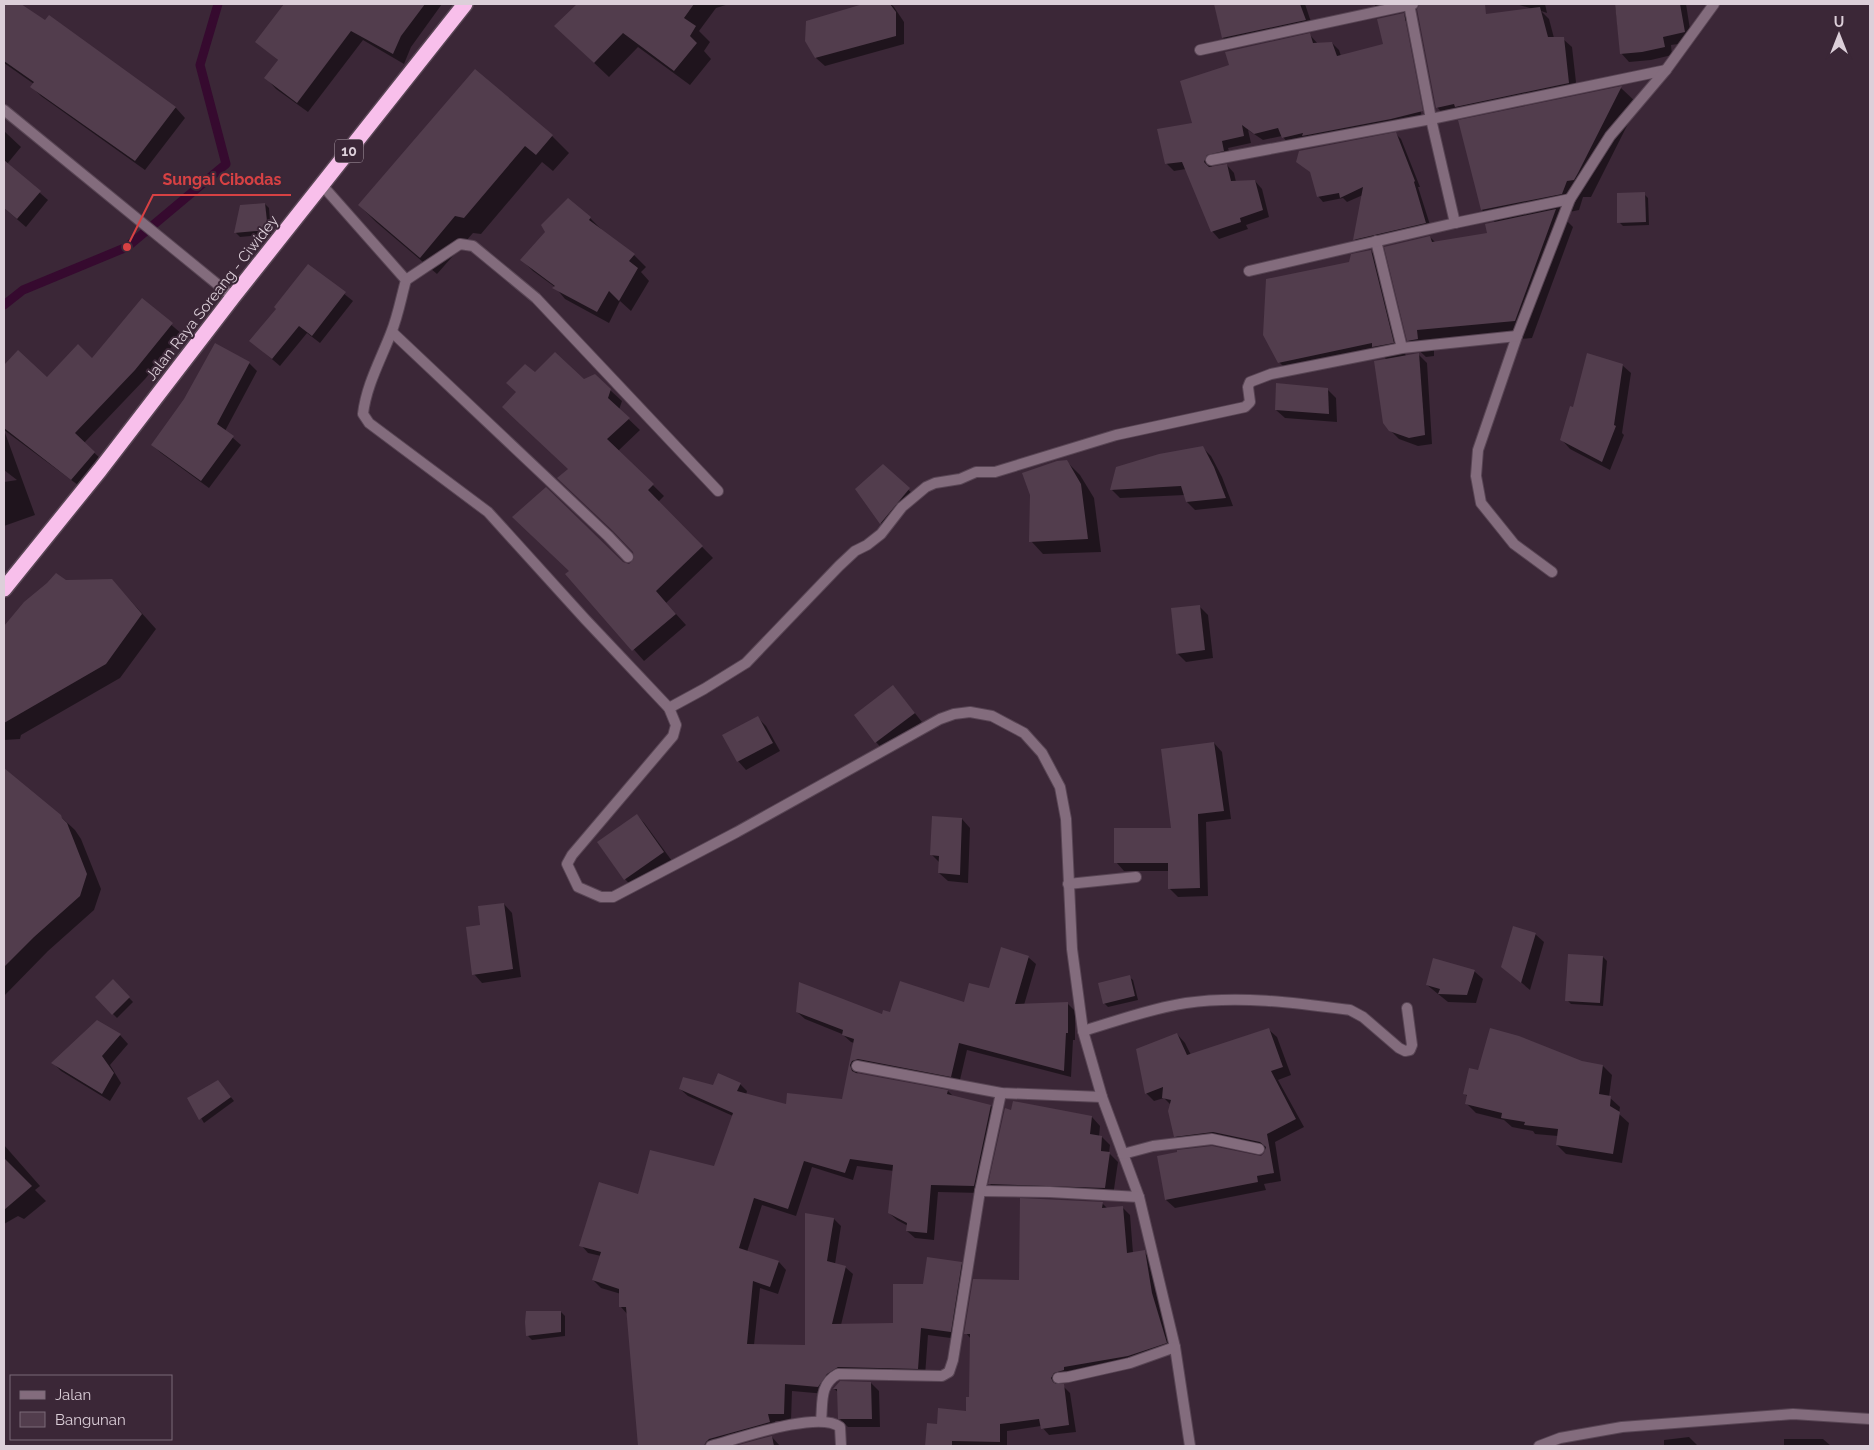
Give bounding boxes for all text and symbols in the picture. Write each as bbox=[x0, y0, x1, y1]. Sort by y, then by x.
north arrow bbox=[1814, 10, 1864, 60]
text: U bbox=[1834, 14, 1844, 30]
road number: 10 bbox=[335, 140, 363, 162]
callout: Sungai Cibodas bbox=[153, 164, 291, 195]
text: Sungai Cibodas bbox=[163, 170, 282, 189]
street label: Jalan Raya Soreang - Ciwidey bbox=[142, 212, 282, 384]
legend bbox=[10, 1375, 172, 1440]
text: Jalan bbox=[55, 1386, 91, 1404]
text: Bangunan bbox=[55, 1411, 126, 1429]

